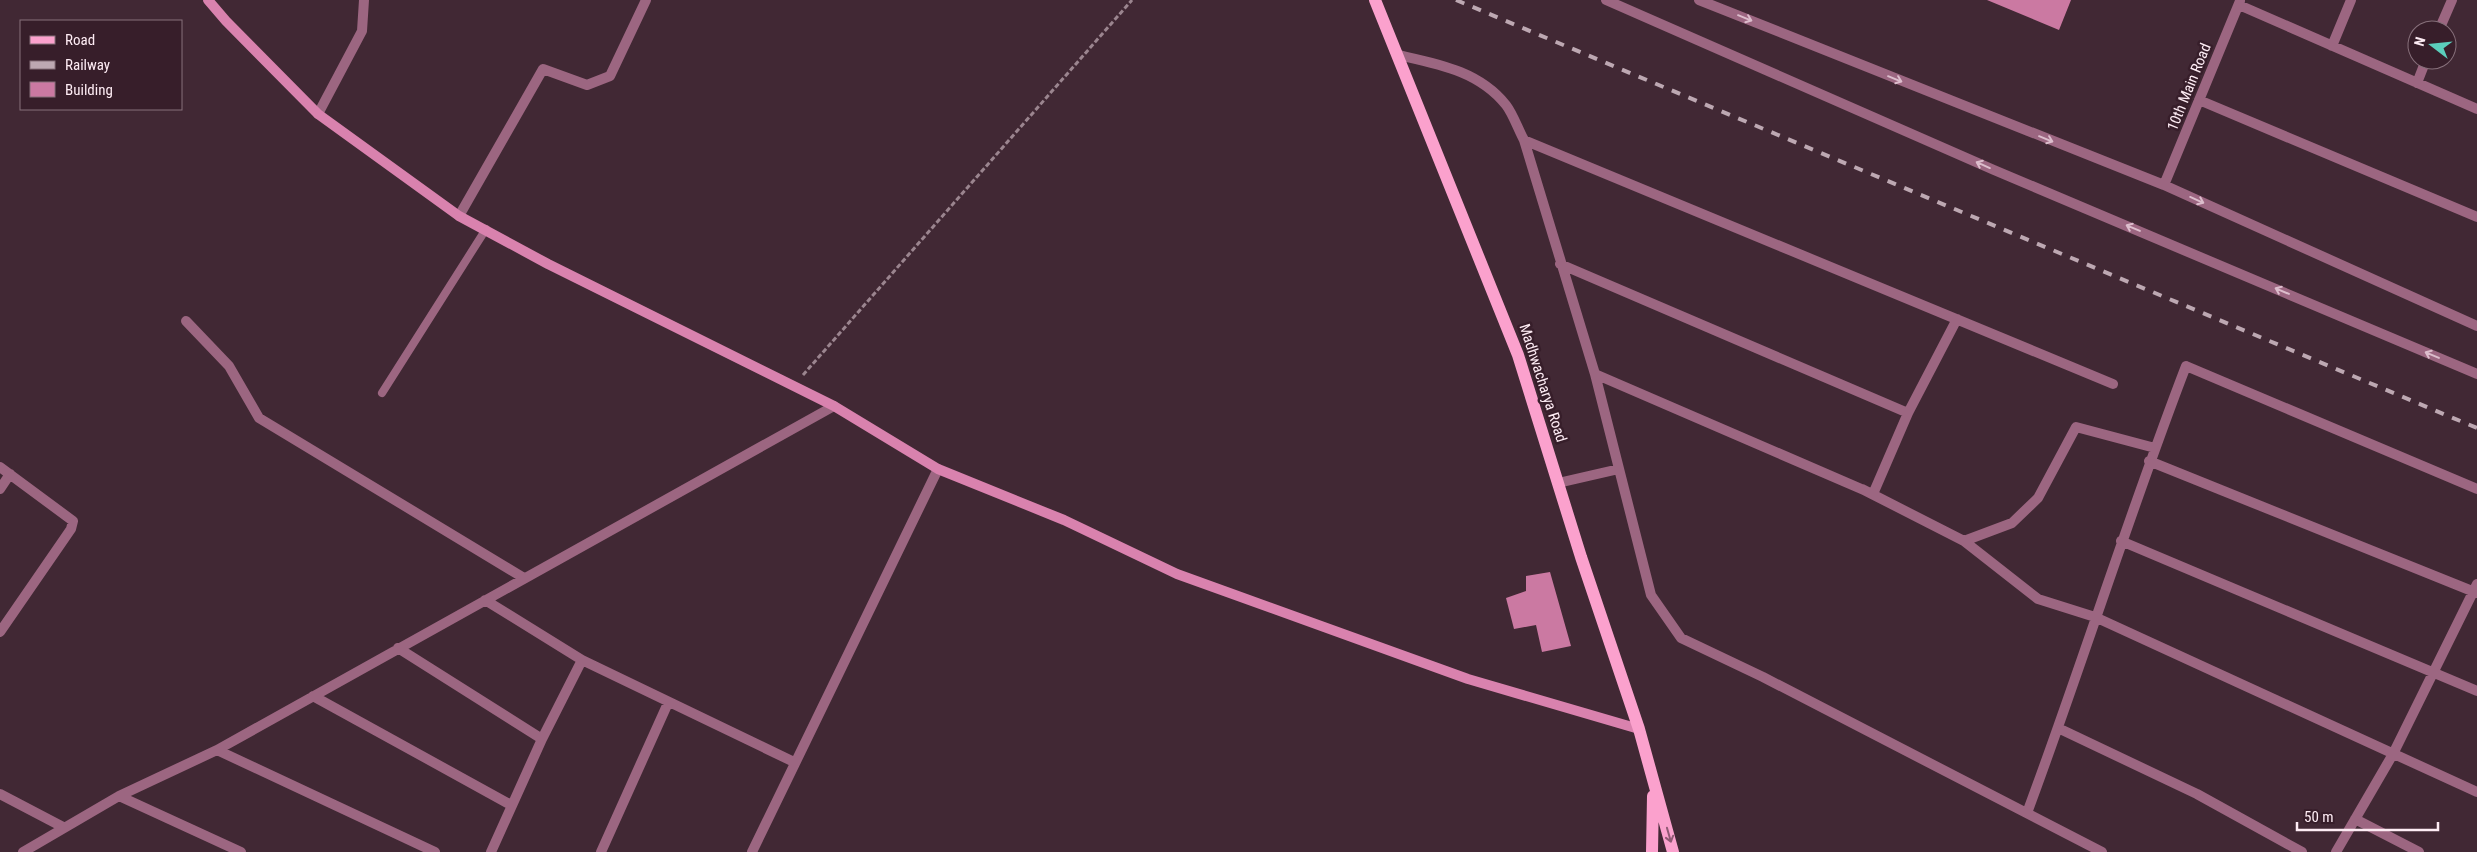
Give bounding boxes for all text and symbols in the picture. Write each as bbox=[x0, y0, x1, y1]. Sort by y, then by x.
one-way arrow bbox=[1736, 14, 1752, 23]
legend bbox=[20, 20, 182, 110]
north arrow bbox=[2407, 20, 2457, 70]
text: Road bbox=[65, 31, 95, 49]
text: N bbox=[2411, 35, 2428, 48]
street label: 10th Main Road bbox=[2163, 41, 2215, 133]
text: Railway bbox=[65, 56, 110, 74]
one-way arrow bbox=[1888, 75, 1903, 84]
text: Building bbox=[65, 81, 113, 99]
one-way arrow bbox=[2039, 135, 2054, 144]
one-way arrow bbox=[1976, 160, 1991, 170]
one-way arrow bbox=[2189, 196, 2204, 205]
one-way arrow bbox=[2126, 223, 2141, 232]
one-way arrow bbox=[2275, 286, 2290, 295]
street label: Madhwacharya Road bbox=[1515, 322, 1571, 444]
one-way arrow bbox=[2425, 349, 2440, 359]
scale bar bbox=[2297, 800, 2438, 832]
text: 50 m bbox=[2304, 808, 2334, 826]
one-way arrow bbox=[1664, 827, 1674, 843]

